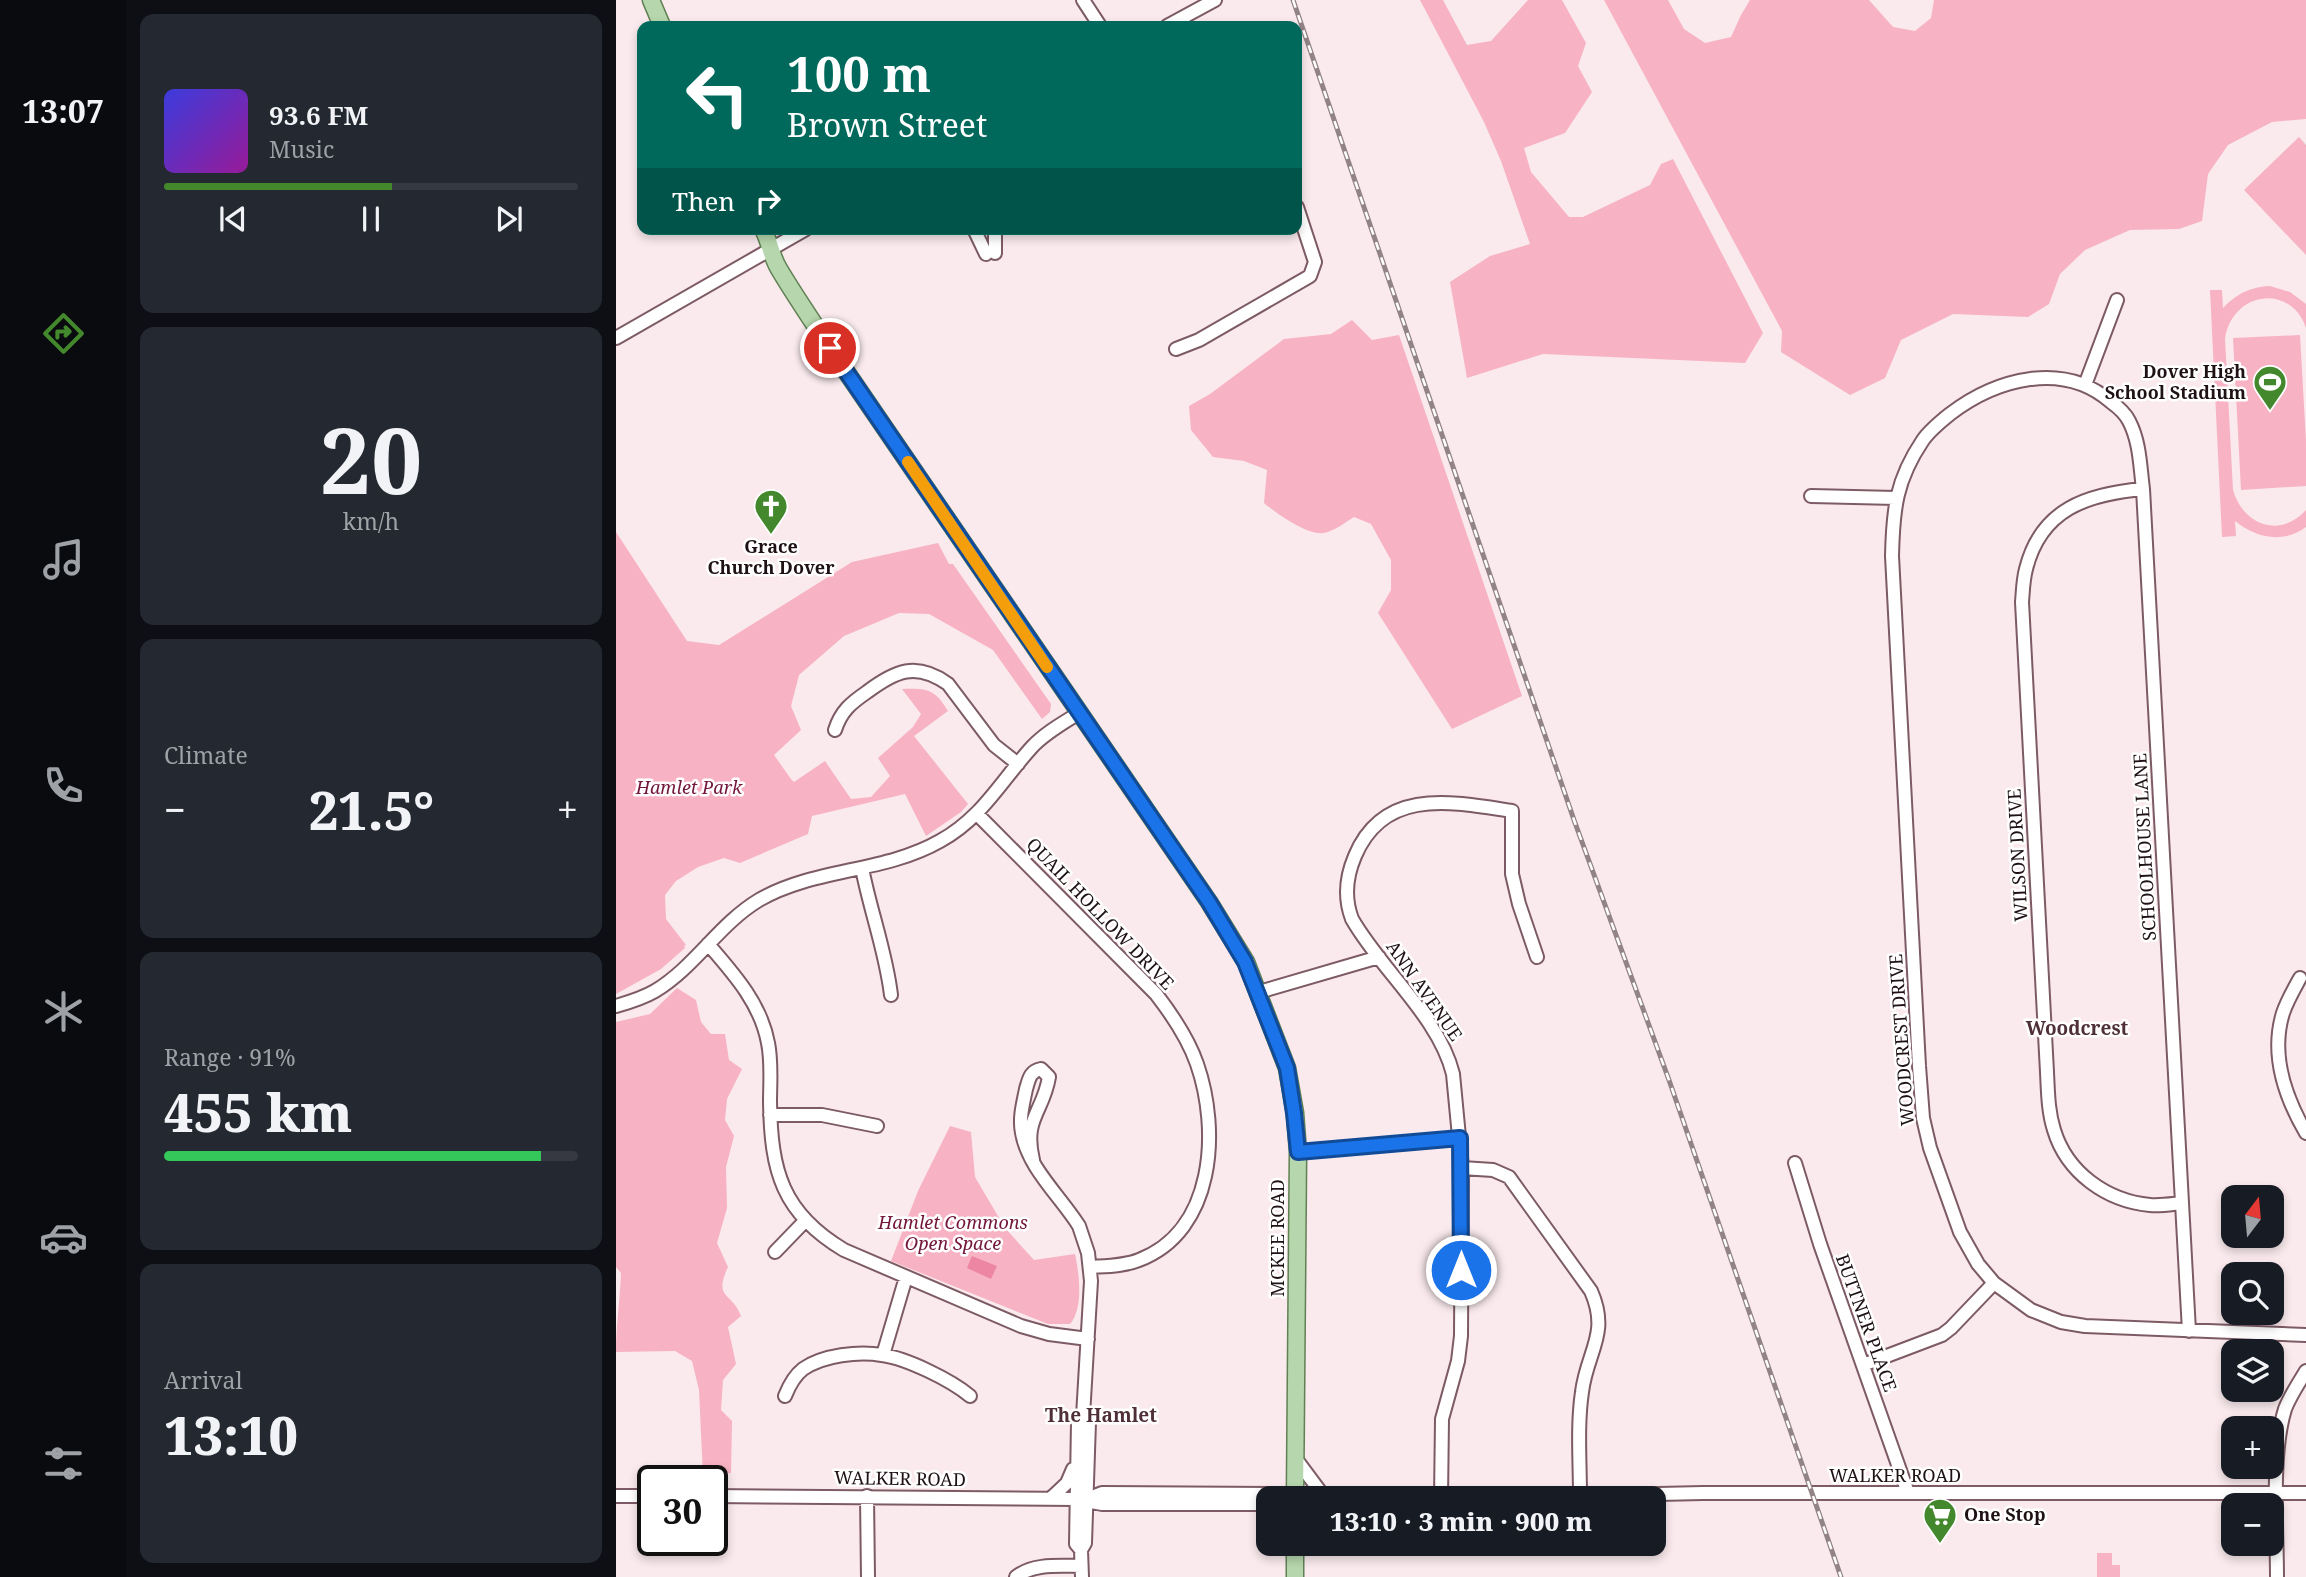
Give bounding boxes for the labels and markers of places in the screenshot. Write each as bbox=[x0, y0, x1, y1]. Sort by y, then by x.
pin bbox=[800, 318, 860, 378]
place label: Dover High School Stadium bbox=[2105, 359, 2246, 404]
sports icon: Dover High School Stadium bbox=[2251, 363, 2289, 412]
church icon: Grace Church Dover bbox=[752, 487, 790, 536]
place label: Grace Church Dover bbox=[707, 534, 835, 579]
supermarket icon: One Stop bbox=[1921, 1496, 1959, 1545]
place label: One Stop bbox=[1964, 1502, 2046, 1526]

